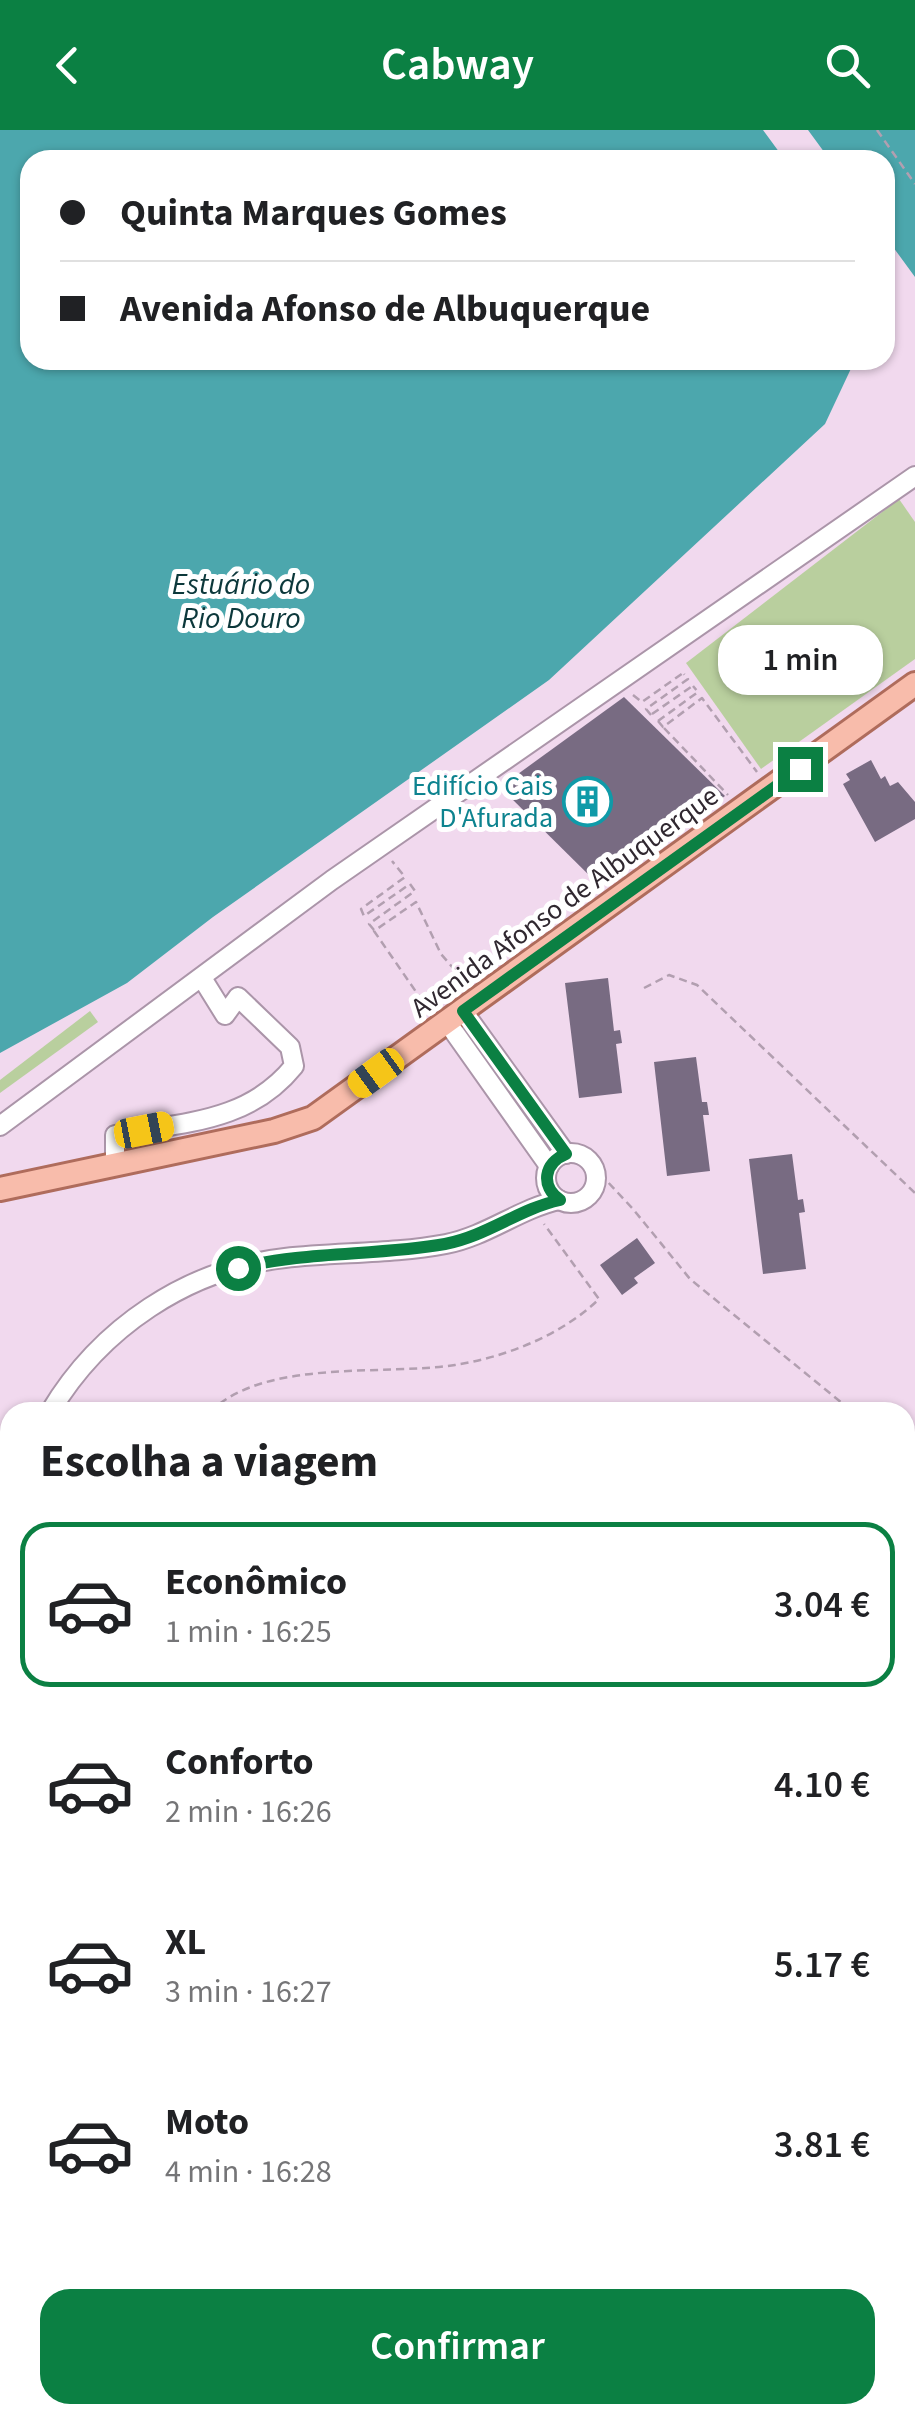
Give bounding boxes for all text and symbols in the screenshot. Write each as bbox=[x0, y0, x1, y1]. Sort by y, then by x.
text: Cabway bbox=[381, 33, 534, 97]
icon: back bbox=[40, 38, 95, 93]
icon: search bbox=[820, 38, 875, 93]
text: Quinta Marques Gomes bbox=[120, 186, 507, 240]
text: Avenida Afonso de Albuquerque bbox=[120, 282, 650, 336]
water label: Estuário do Rio Douro bbox=[172, 563, 310, 640]
callout: 1 min bbox=[718, 624, 882, 694]
text: 1 min bbox=[762, 637, 839, 683]
route end bbox=[778, 747, 823, 792]
place label: Edifício Cais D'Afurada bbox=[412, 766, 553, 838]
building icon: Edifício Cais D'Afurada bbox=[562, 775, 614, 827]
street label: Avenida Afonso de Albuquerque bbox=[402, 776, 727, 1027]
car bbox=[343, 1043, 409, 1103]
car bbox=[112, 1110, 176, 1150]
route start bbox=[216, 1246, 261, 1291]
text: Escolha a viagem bbox=[40, 1430, 378, 1494]
text: Econômico bbox=[165, 1555, 347, 1609]
icon: car bbox=[45, 1560, 135, 1650]
text: 3.04 € bbox=[774, 1578, 870, 1632]
text: 1 min · 16:25 bbox=[165, 1609, 332, 1655]
text: Conforto bbox=[165, 1735, 314, 1789]
icon: car bbox=[45, 1740, 135, 1830]
text: 4.10 € bbox=[774, 1758, 870, 1812]
text: 2 min · 16:26 bbox=[165, 1789, 332, 1835]
text: XL bbox=[165, 1915, 206, 1969]
icon: car bbox=[45, 1920, 135, 2010]
text: 5.17 € bbox=[774, 1938, 870, 1992]
text: 3 min · 16:27 bbox=[165, 1969, 332, 2015]
text: Moto bbox=[165, 2095, 249, 2149]
icon: car bbox=[45, 2100, 135, 2190]
text: 3.81 € bbox=[774, 2118, 870, 2172]
text: 4 min · 16:28 bbox=[165, 2149, 332, 2195]
button: Confirmar bbox=[40, 2289, 875, 2404]

